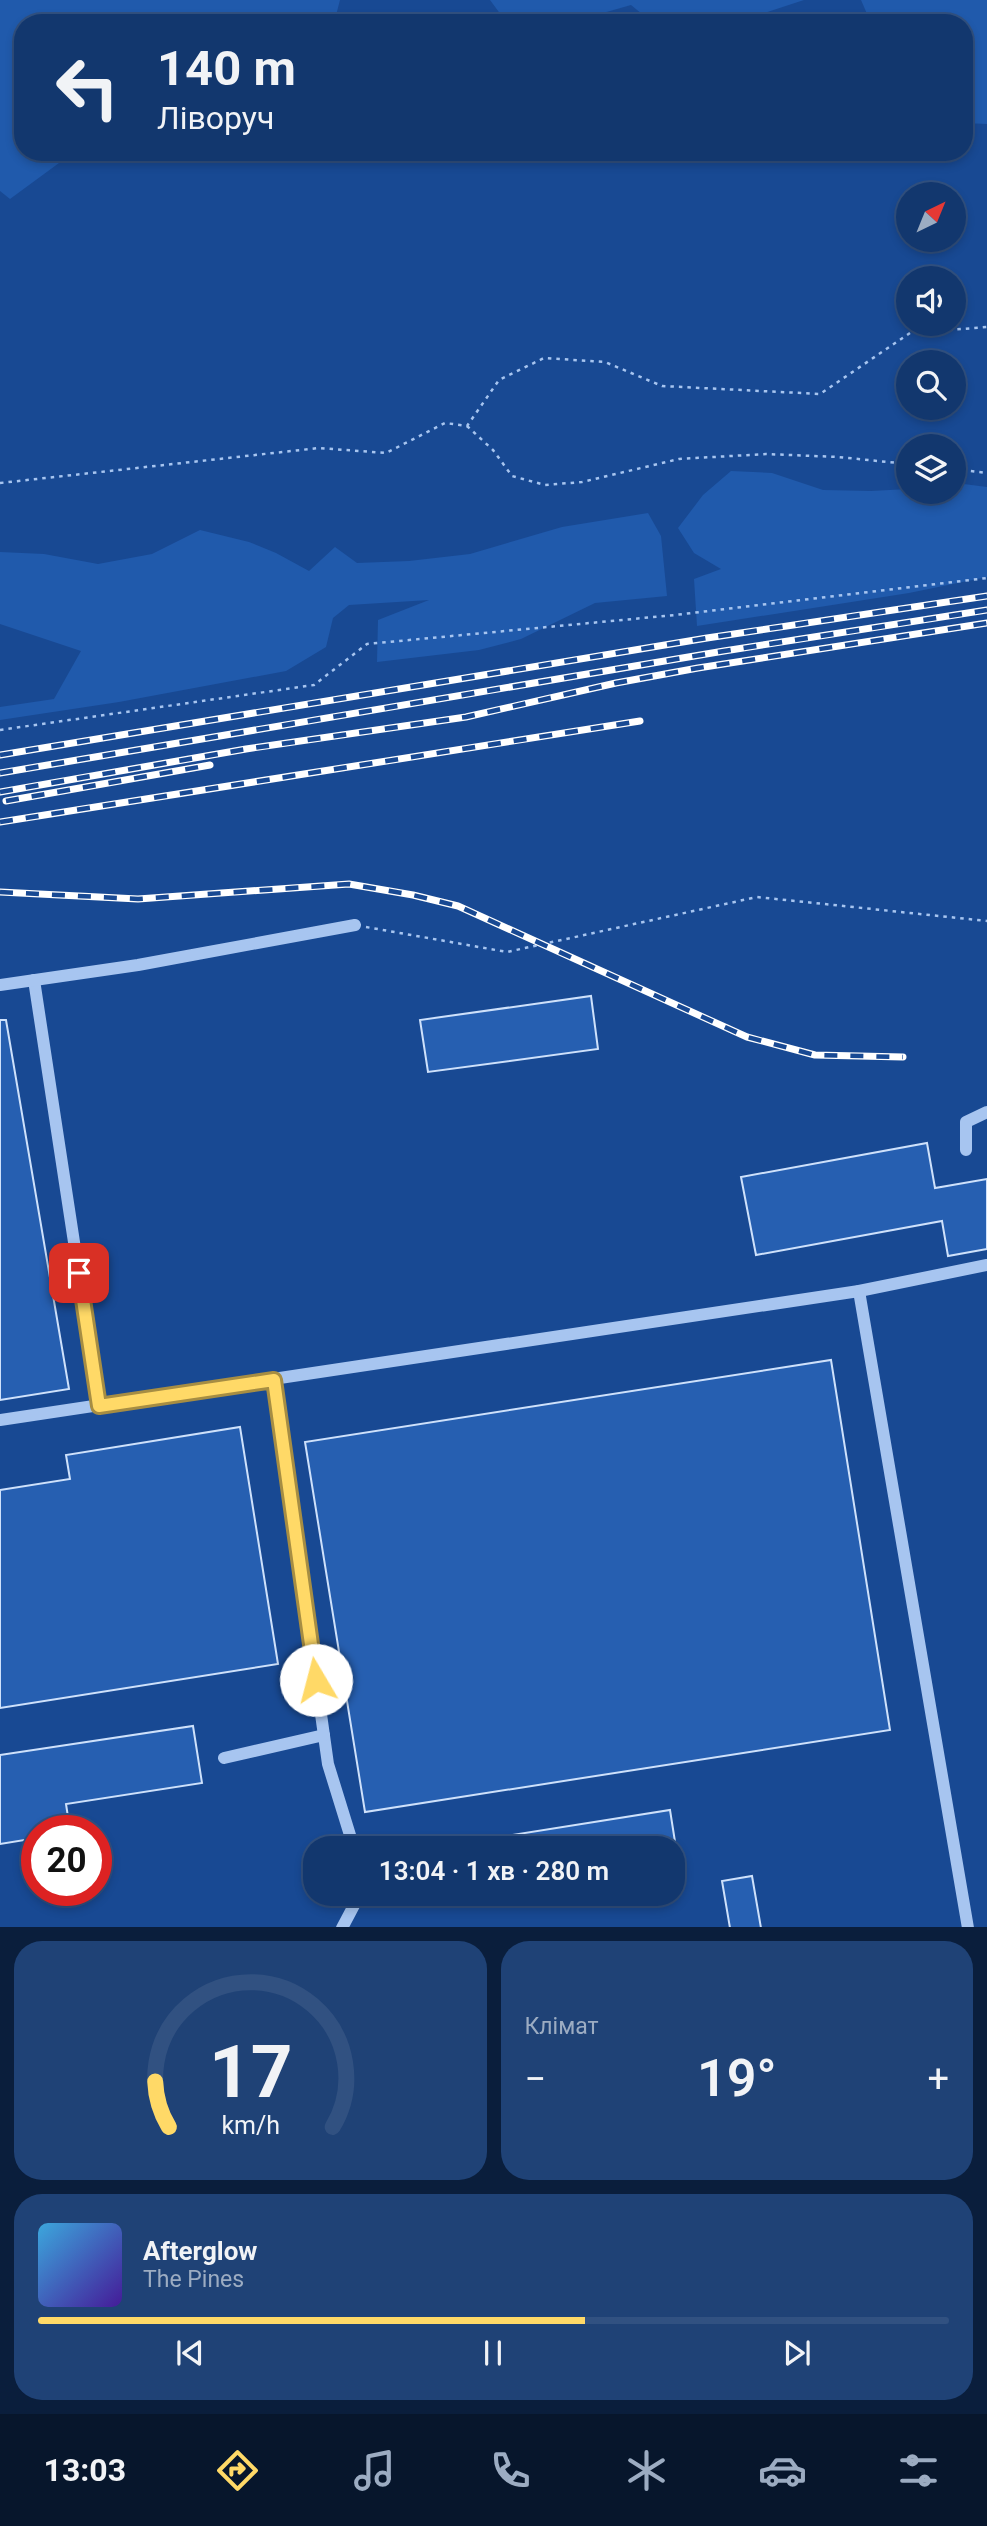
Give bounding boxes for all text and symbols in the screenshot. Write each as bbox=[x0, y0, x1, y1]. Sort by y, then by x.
text: 140 m bbox=[157, 40, 296, 97]
icon: left bbox=[42, 42, 133, 133]
text: Ліворуч bbox=[157, 99, 274, 137]
north arrow bbox=[896, 182, 966, 252]
map controls bbox=[896, 182, 966, 504]
button: sound bbox=[896, 266, 966, 336]
button: search bbox=[896, 350, 966, 420]
button: layers bbox=[896, 434, 966, 504]
pin bbox=[49, 1243, 109, 1303]
icon: arrive bbox=[60, 1254, 98, 1292]
position arrow bbox=[279, 1643, 353, 1717]
speed limit sign: 20 bbox=[21, 1815, 112, 1906]
text: 13:04 · 1 хв · 280 m bbox=[379, 1856, 609, 1886]
text: Клімат bbox=[525, 2013, 599, 2040]
text: 17 bbox=[208, 2029, 292, 2115]
text: 19° bbox=[697, 2048, 777, 2109]
text: − bbox=[525, 2057, 546, 2101]
text: + bbox=[927, 2057, 949, 2101]
text: km/h bbox=[221, 2110, 280, 2139]
text: Afterglow bbox=[143, 2236, 257, 2266]
text: The Pines bbox=[143, 2266, 244, 2293]
icon: previous bbox=[171, 2334, 209, 2372]
icon: pause bbox=[474, 2334, 512, 2372]
icon: next bbox=[778, 2334, 816, 2372]
icon: directions bbox=[213, 2446, 262, 2495]
icon: music bbox=[350, 2446, 399, 2495]
icon: phone bbox=[486, 2446, 535, 2495]
icon: climate bbox=[622, 2446, 671, 2495]
icon: car bbox=[758, 2446, 807, 2495]
icon: filters bbox=[894, 2446, 943, 2495]
text: 13:03 bbox=[44, 2451, 126, 2489]

